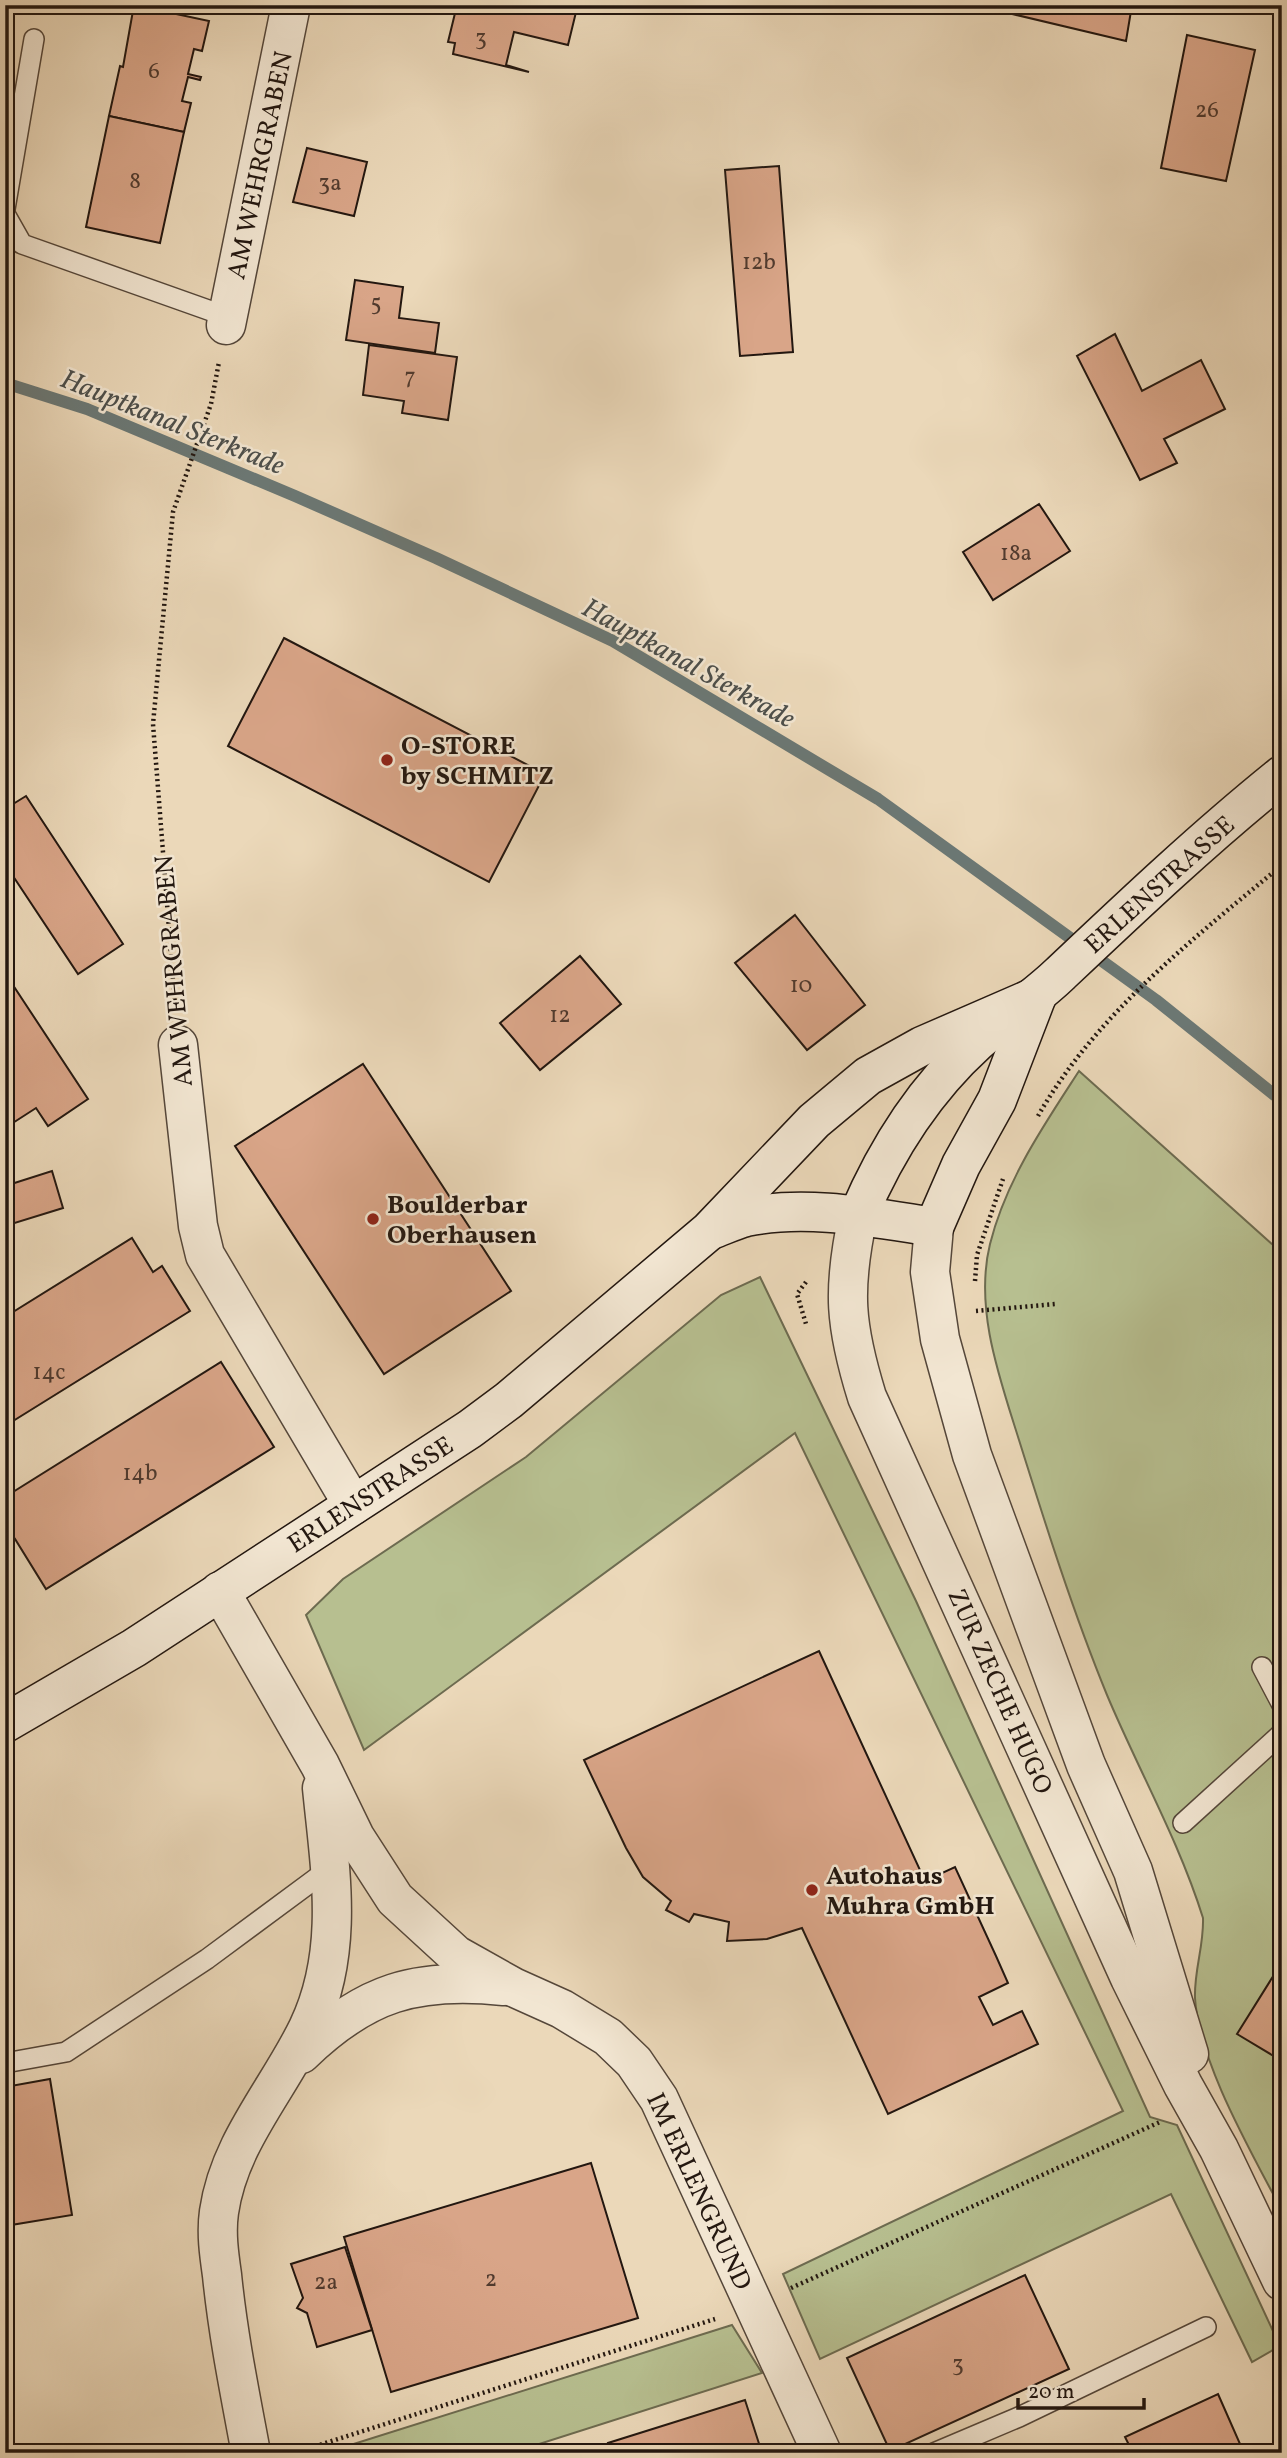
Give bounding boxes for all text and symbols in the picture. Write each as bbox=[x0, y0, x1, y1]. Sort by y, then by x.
house number: 3 bbox=[475, 23, 487, 55]
street label: AM WEHRGRABEN bbox=[219, 48, 303, 283]
house number: 6 bbox=[148, 56, 160, 88]
house number: 26 bbox=[1195, 95, 1219, 127]
house number: 8 bbox=[129, 166, 141, 198]
house number: 3a bbox=[318, 168, 342, 200]
house number: 12b bbox=[742, 247, 776, 279]
house number: 5 bbox=[370, 288, 382, 320]
water label: Hauptkanal Sterkrade bbox=[54, 361, 290, 486]
house number: 7 bbox=[404, 362, 416, 394]
house number: 18a bbox=[1000, 538, 1032, 570]
water label: Hauptkanal Sterkrade bbox=[574, 589, 801, 739]
place label: O-STORE by SCHMITZ bbox=[401, 729, 554, 795]
marker: O-STORE by SCHMITZ bbox=[379, 752, 395, 768]
street label: ERLENSTRASSE bbox=[1077, 808, 1243, 963]
street label: AM WEHRGRABEN bbox=[147, 854, 203, 1088]
house number: 10 bbox=[790, 970, 812, 1002]
house number: 12 bbox=[549, 1000, 571, 1032]
place label: Boulderbar Oberhausen bbox=[387, 1188, 537, 1254]
marker: Boulderbar Oberhausen bbox=[365, 1211, 381, 1227]
house number: 14c bbox=[33, 1357, 65, 1389]
street label: ERLENSTRASSE bbox=[281, 1429, 461, 1563]
house number: 14b bbox=[122, 1458, 158, 1490]
street label: ZUR ZECHE HUGO bbox=[938, 1583, 1061, 1800]
place label: Autohaus Muhra GmbH bbox=[826, 1859, 995, 1925]
marker: Autohaus Muhra GmbH bbox=[804, 1882, 820, 1898]
street label: IM ERLENGRUND bbox=[637, 2087, 760, 2296]
house number: 2 bbox=[485, 2264, 497, 2296]
house number: 2a bbox=[314, 2267, 338, 2299]
house number: 3 bbox=[952, 2349, 964, 2381]
scale bar bbox=[1018, 2367, 1144, 2411]
text: 20 m bbox=[1028, 2378, 1074, 2407]

